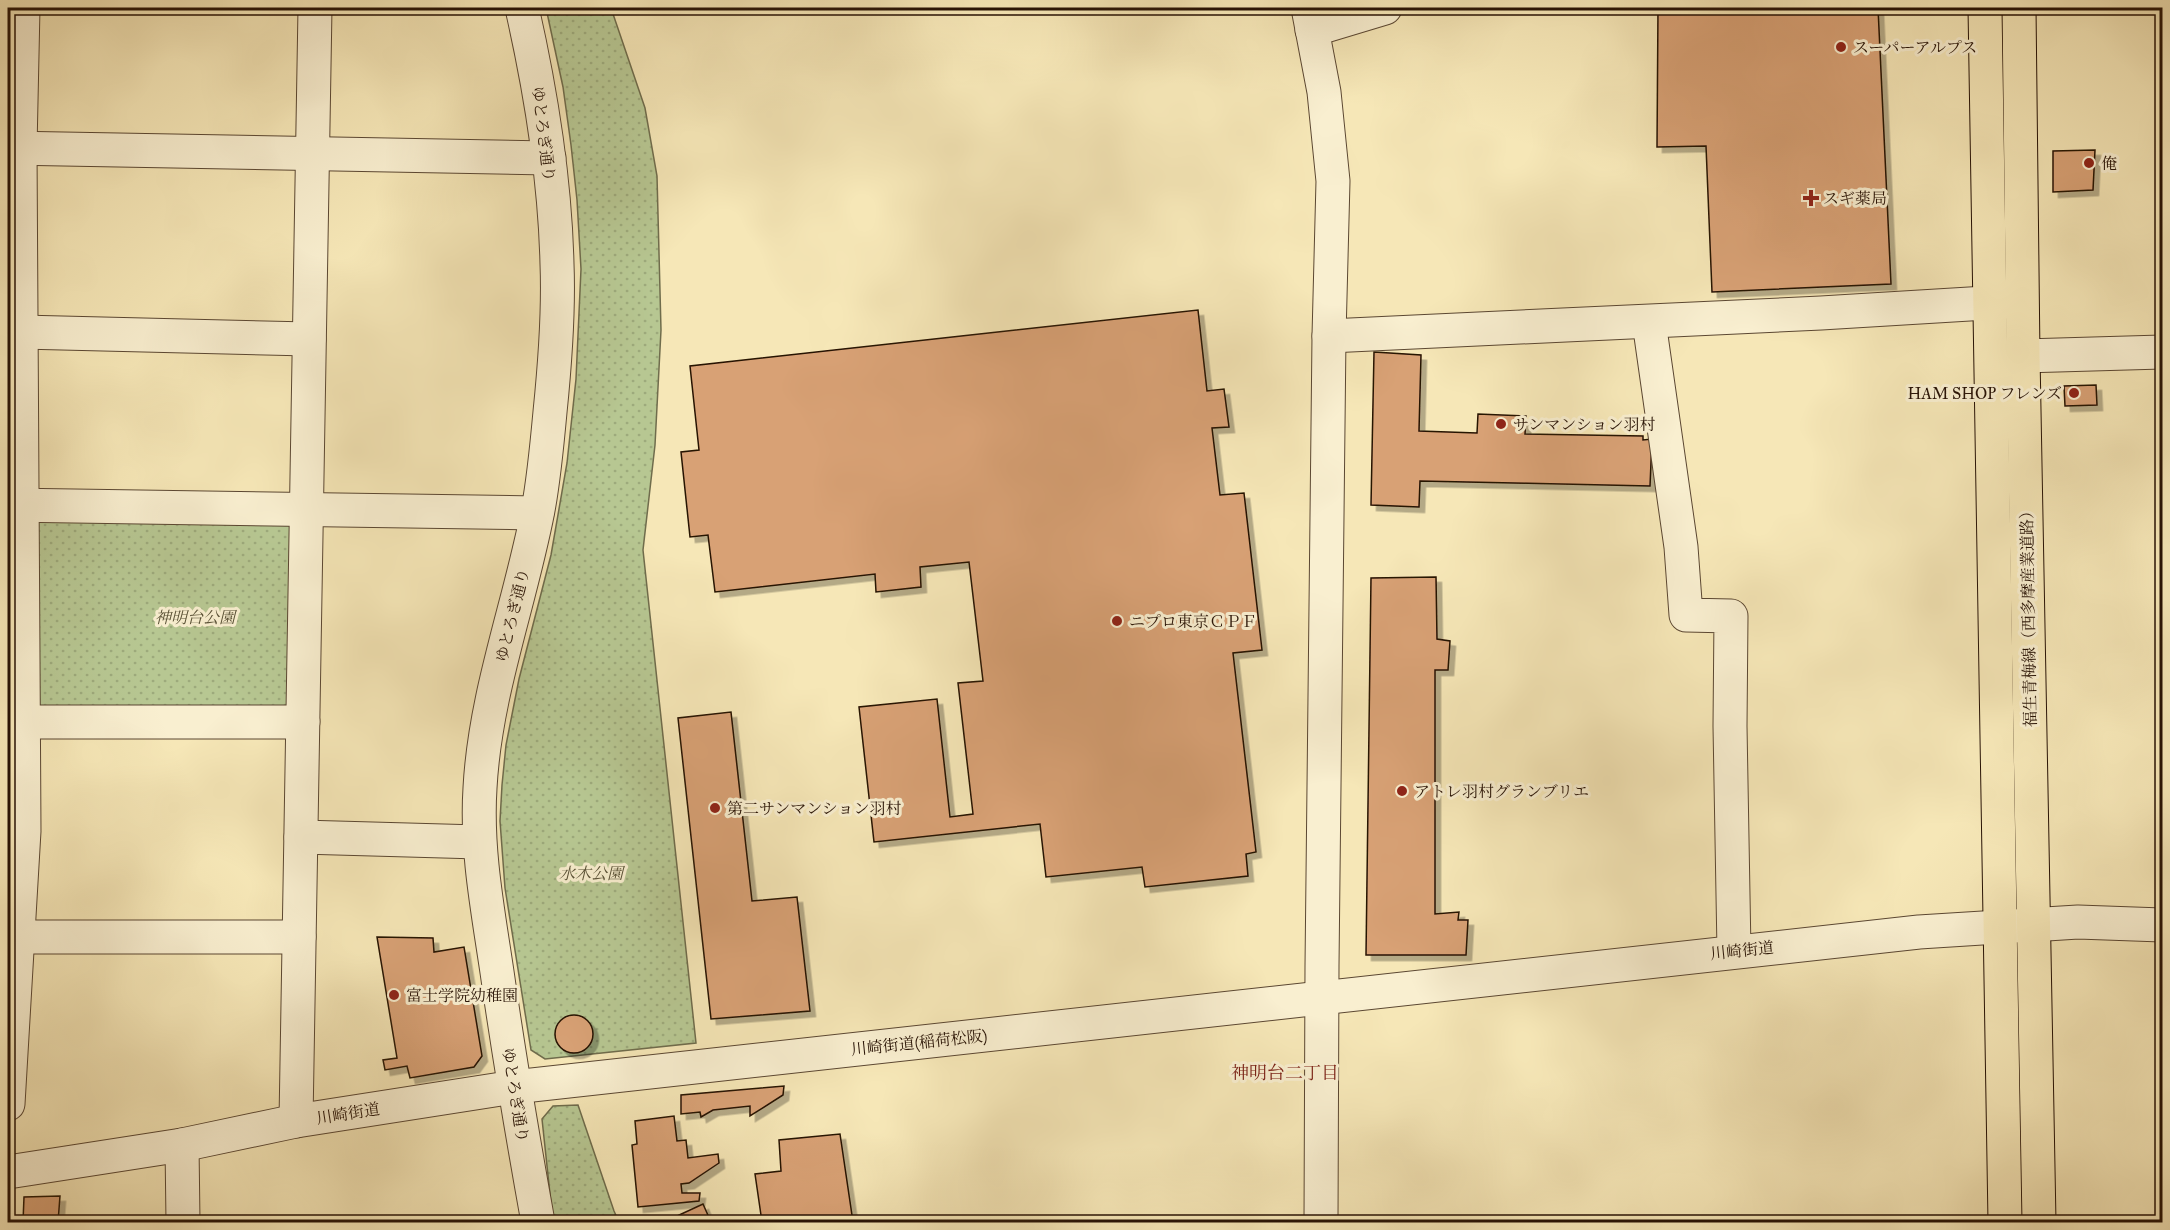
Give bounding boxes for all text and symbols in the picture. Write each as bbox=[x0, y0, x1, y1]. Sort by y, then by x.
place label: スーパーアルプス bbox=[1853, 38, 1977, 57]
marker: スーパーアルプス bbox=[1834, 40, 1848, 54]
street label: ゆとろぎ通り bbox=[528, 85, 559, 183]
place label: 俺 bbox=[2101, 154, 2117, 173]
marker: 俺 bbox=[2082, 156, 2096, 170]
place label: スギ薬局 bbox=[1823, 189, 1887, 208]
marker: スギ薬局 bbox=[1804, 191, 1818, 205]
place label: HAM SHOP フレンズ bbox=[1907, 384, 2062, 403]
marker: HAM SHOP フレンズ bbox=[2067, 386, 2081, 400]
place label: サンマンション羽村 bbox=[1513, 415, 1655, 434]
marker: サンマンション羽村 bbox=[1494, 417, 1508, 431]
street label: 福生青梅線（西多摩産業道路） bbox=[2017, 503, 2040, 727]
street label: ゆとろぎ通り bbox=[492, 566, 533, 664]
park label: 神明台公園 bbox=[155, 608, 238, 627]
place label: ニプロ東京ＣＰＦ bbox=[1129, 612, 1257, 631]
marker: ニプロ東京ＣＰＦ bbox=[1110, 614, 1124, 628]
place label: アトレ羽村グランブリエ bbox=[1414, 782, 1589, 801]
marker: アトレ羽村グランブリエ bbox=[1395, 784, 1409, 798]
place label: 第二サンマンション羽村 bbox=[727, 799, 901, 818]
marker: 第二サンマンション羽村 bbox=[708, 801, 722, 815]
park label: 水木公園 bbox=[559, 864, 626, 883]
street label: 川崎街道 bbox=[1709, 938, 1775, 963]
place label: 富士学院幼稚園 bbox=[406, 986, 518, 1005]
marker: 富士学院幼稚園 bbox=[387, 988, 401, 1002]
street label: 川崎街道(稲荷松阪) bbox=[850, 1026, 988, 1060]
street label: ゆとろぎ通り bbox=[499, 1046, 532, 1144]
district label: 神明台二丁目 bbox=[1231, 1062, 1339, 1084]
street label: 川崎街道 bbox=[315, 1099, 381, 1128]

